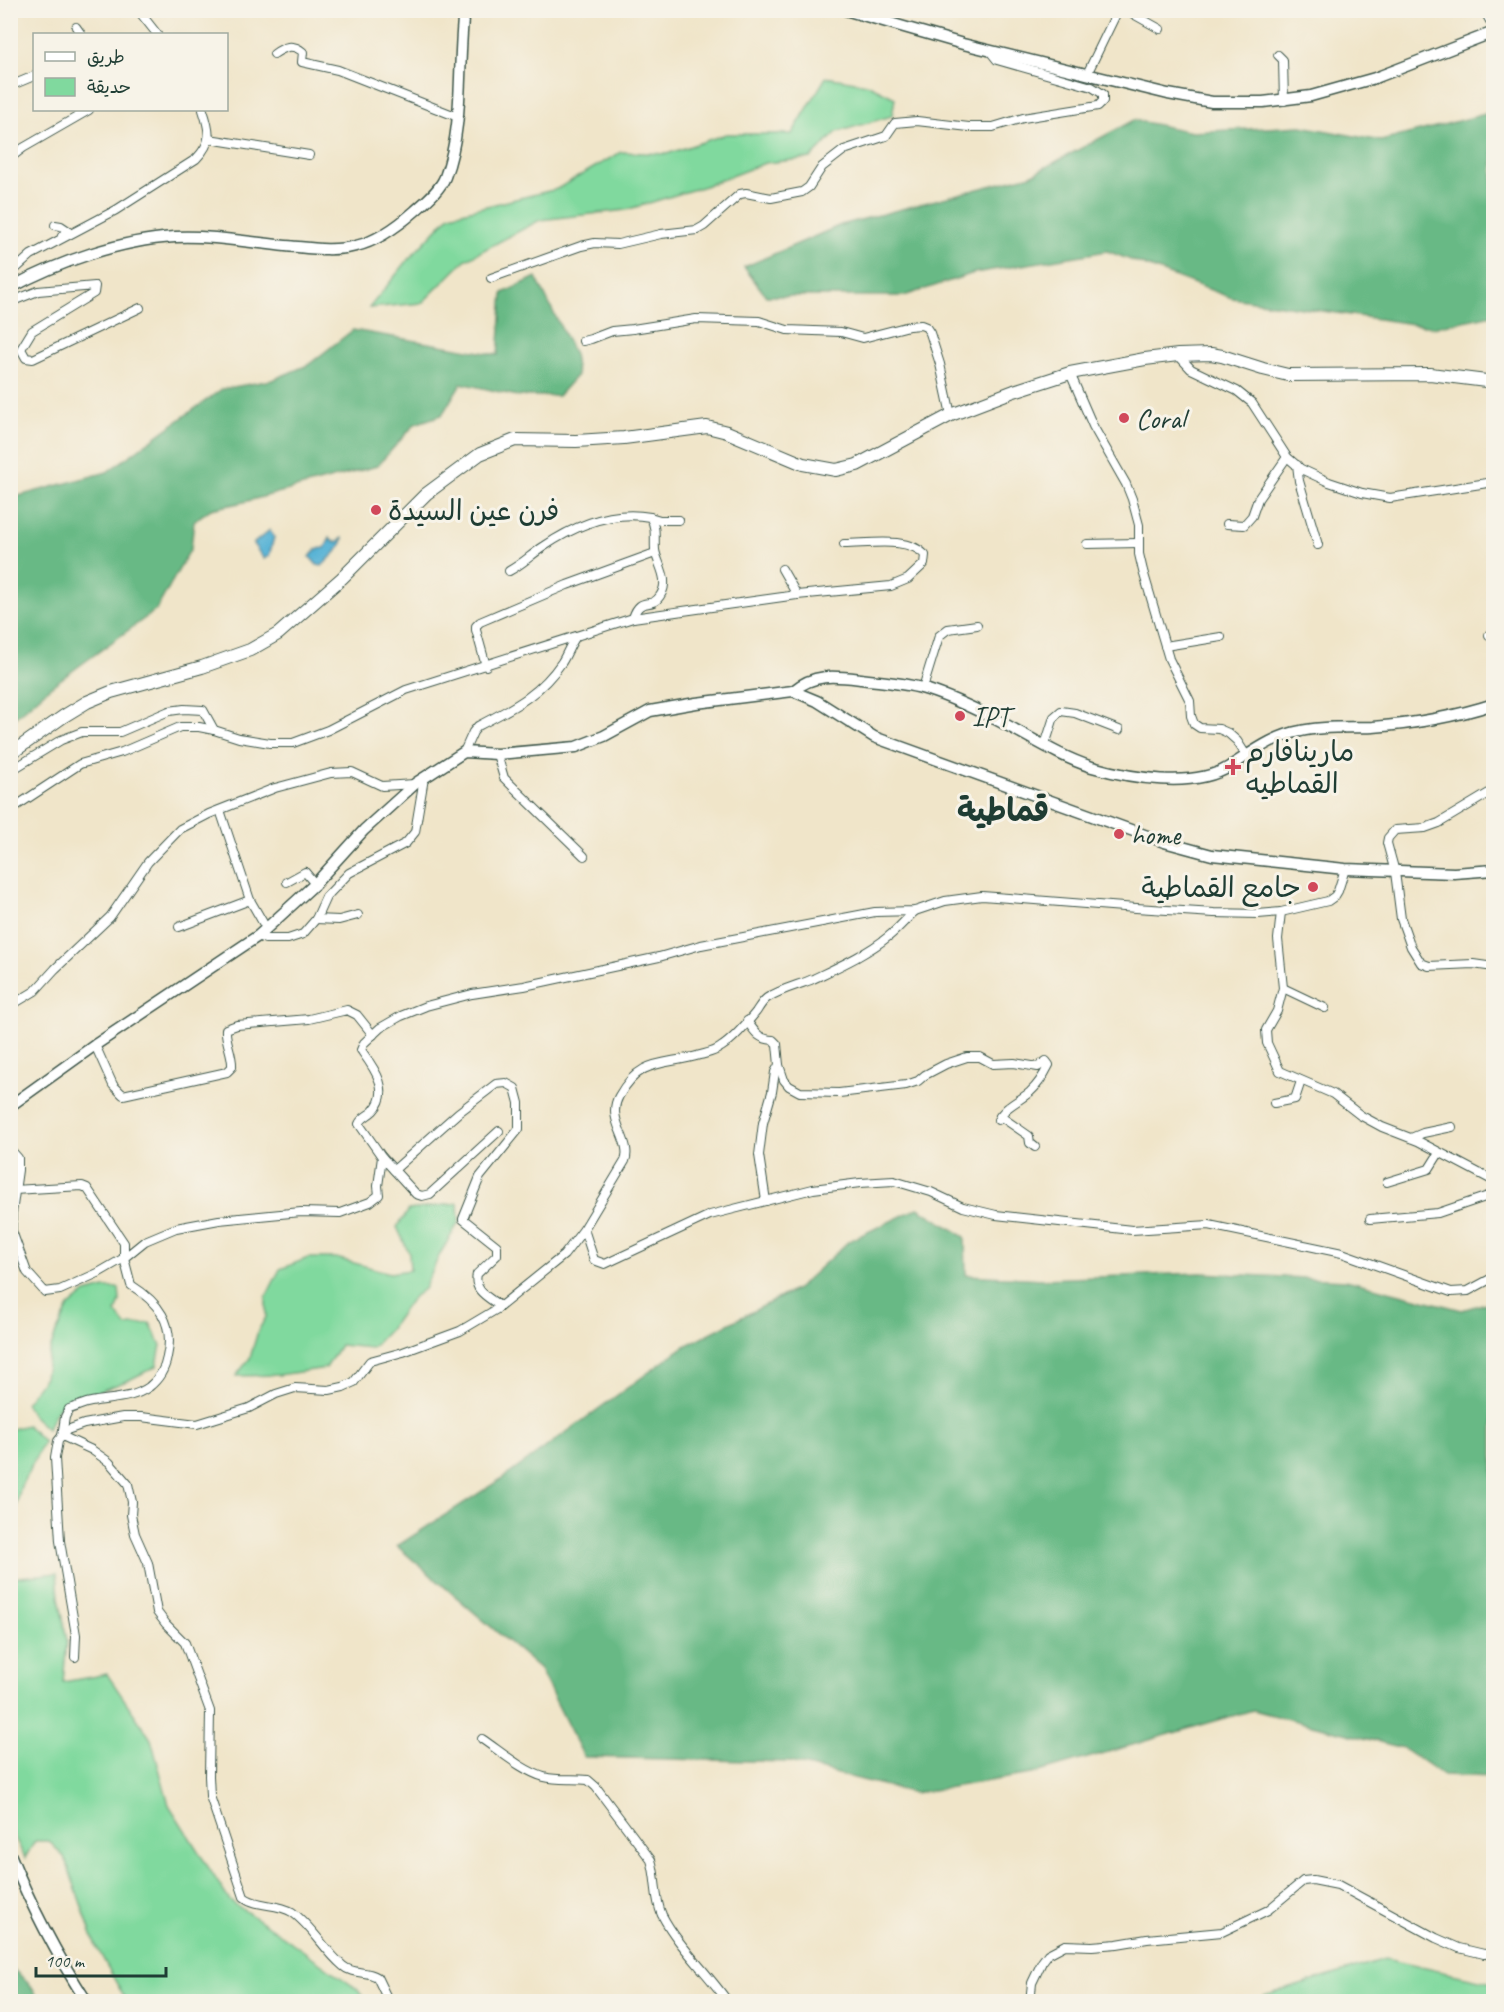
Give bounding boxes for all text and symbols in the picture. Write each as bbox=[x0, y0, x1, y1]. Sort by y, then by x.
legend bbox=[33, 33, 228, 111]
text: طريق bbox=[87, 46, 125, 68]
text: حديقة bbox=[87, 76, 131, 98]
place label: Coral bbox=[1136, 401, 1190, 436]
marker: Coral bbox=[1117, 411, 1131, 425]
place label: فرن عين السيدة bbox=[388, 493, 559, 528]
marker: فرن عين السيدة bbox=[369, 503, 383, 517]
place label: IPT bbox=[972, 699, 1016, 734]
marker: IPT bbox=[953, 709, 967, 723]
place label: مارينافارم القماطيه bbox=[1245, 734, 1354, 801]
marker: مارينافارم القماطيه bbox=[1226, 760, 1240, 774]
district label: قماطية bbox=[957, 790, 1049, 831]
place label: home bbox=[1131, 817, 1182, 852]
marker: home bbox=[1112, 827, 1126, 841]
place label: جامع القماطية bbox=[1142, 870, 1301, 907]
marker: جامع القماطية bbox=[1306, 880, 1320, 894]
scale bar bbox=[36, 1940, 166, 1978]
text: 100 m bbox=[45, 1950, 86, 1972]

